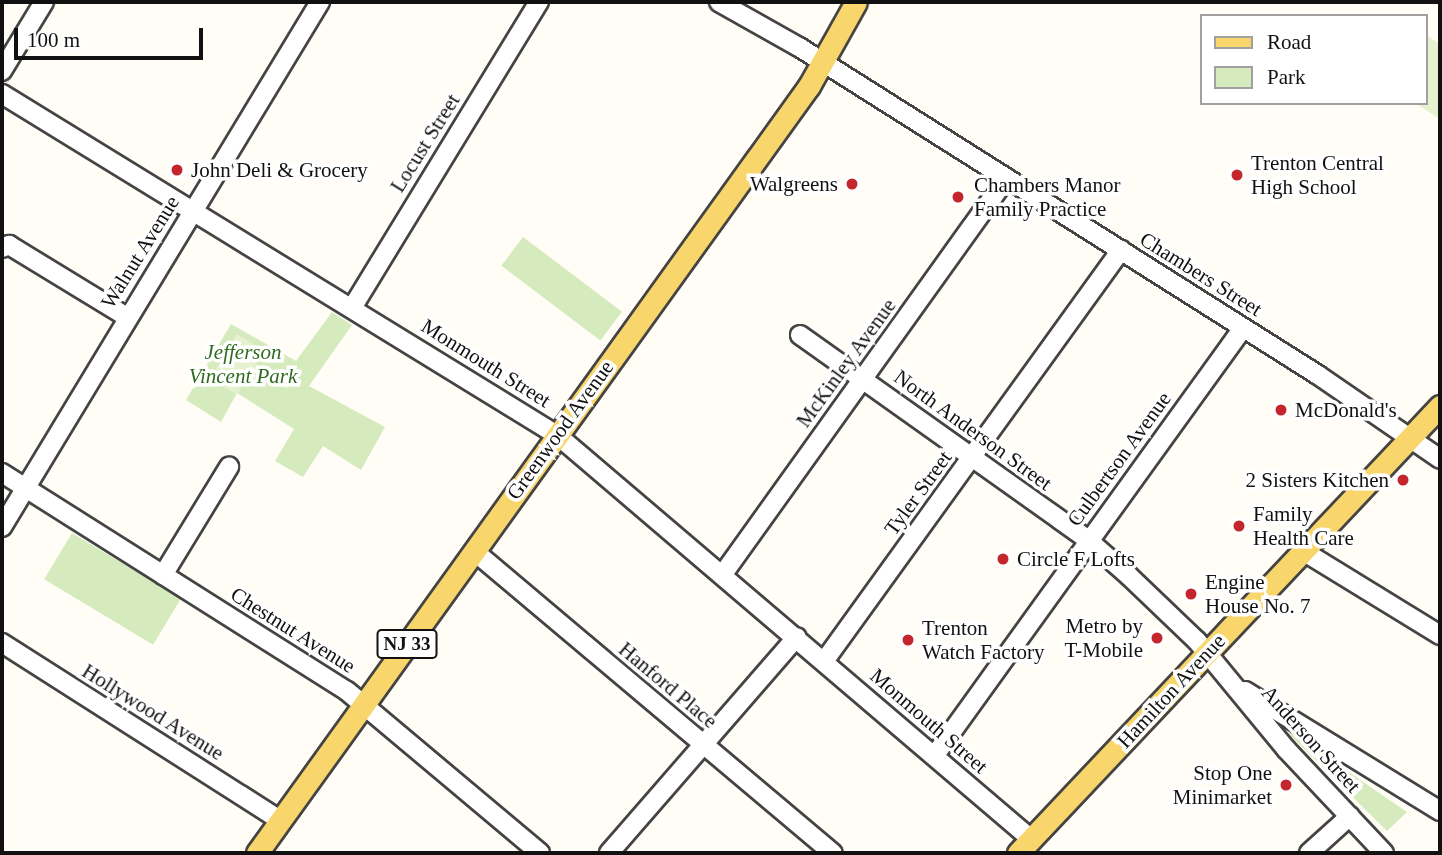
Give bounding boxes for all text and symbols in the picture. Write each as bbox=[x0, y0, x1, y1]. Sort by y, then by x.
scale bar bbox=[18, 14, 206, 58]
legend bbox=[1200, 14, 1428, 105]
text: 100 m bbox=[27, 28, 80, 52]
text: Road bbox=[1267, 30, 1311, 54]
text: Park bbox=[1267, 65, 1306, 89]
street label: Locust Street bbox=[385, 89, 465, 197]
place label: Trenton Central High School bbox=[1251, 150, 1384, 200]
place label: John Deli & Grocery bbox=[191, 157, 368, 183]
marker: John Deli & Grocery bbox=[169, 162, 185, 178]
marker: Trenton Central High School bbox=[1229, 167, 1245, 183]
place label: Walgreens bbox=[750, 171, 838, 197]
place label: Chambers Manor Family Practice bbox=[974, 172, 1120, 222]
marker: Walgreens bbox=[844, 176, 860, 192]
marker: Chambers Manor Family Practice bbox=[948, 187, 968, 207]
street label: Walnut Avenue bbox=[95, 191, 185, 313]
street label: Chambers Street bbox=[1135, 226, 1267, 322]
street label: McKinley Avenue bbox=[791, 293, 901, 433]
street label: Monmouth Street bbox=[417, 313, 555, 413]
park label: Jefferson Vincent Park bbox=[189, 339, 297, 389]
street label: Greenwood Avenue bbox=[501, 355, 619, 505]
street label: North Anderson Street bbox=[889, 364, 1057, 496]
street label: Culbertson Avenue bbox=[1061, 386, 1177, 532]
place label: McDonald's bbox=[1295, 397, 1397, 423]
marker: McDonald's bbox=[1273, 402, 1289, 418]
street label: Tyler Street bbox=[879, 446, 957, 540]
place label: 2 Sisters Kitchen bbox=[1246, 467, 1389, 493]
marker: 2 Sisters Kitchen bbox=[1395, 472, 1411, 488]
place label: Family Health Care bbox=[1253, 501, 1354, 551]
marker: Family Health Care bbox=[1231, 518, 1247, 534]
place label: Circle F Lofts bbox=[1017, 546, 1135, 572]
marker: Circle F Lofts bbox=[995, 551, 1011, 567]
place label: Engine House No. 7 bbox=[1205, 569, 1311, 619]
street label: Chestnut Avenue bbox=[225, 581, 361, 679]
marker: Engine House No. 7 bbox=[1183, 586, 1199, 602]
place label: Metro by T-Mobile bbox=[1064, 613, 1143, 663]
place label: Trenton Watch Factory bbox=[922, 615, 1045, 665]
road number: NJ 33 bbox=[376, 628, 438, 660]
street label: Hamilton Avenue bbox=[1111, 628, 1231, 754]
marker: Metro by T-Mobile bbox=[1149, 630, 1165, 646]
marker: Trenton Watch Factory bbox=[900, 632, 916, 648]
street label: Hanford Place bbox=[614, 637, 722, 733]
street label: Hollywood Avenue bbox=[77, 658, 229, 766]
street label: Monmouth Street bbox=[865, 663, 993, 779]
street label: Anderson Street bbox=[1256, 680, 1366, 798]
place label: Stop One Minimarket bbox=[1173, 760, 1272, 810]
marker: Stop One Minimarket bbox=[1278, 777, 1294, 793]

